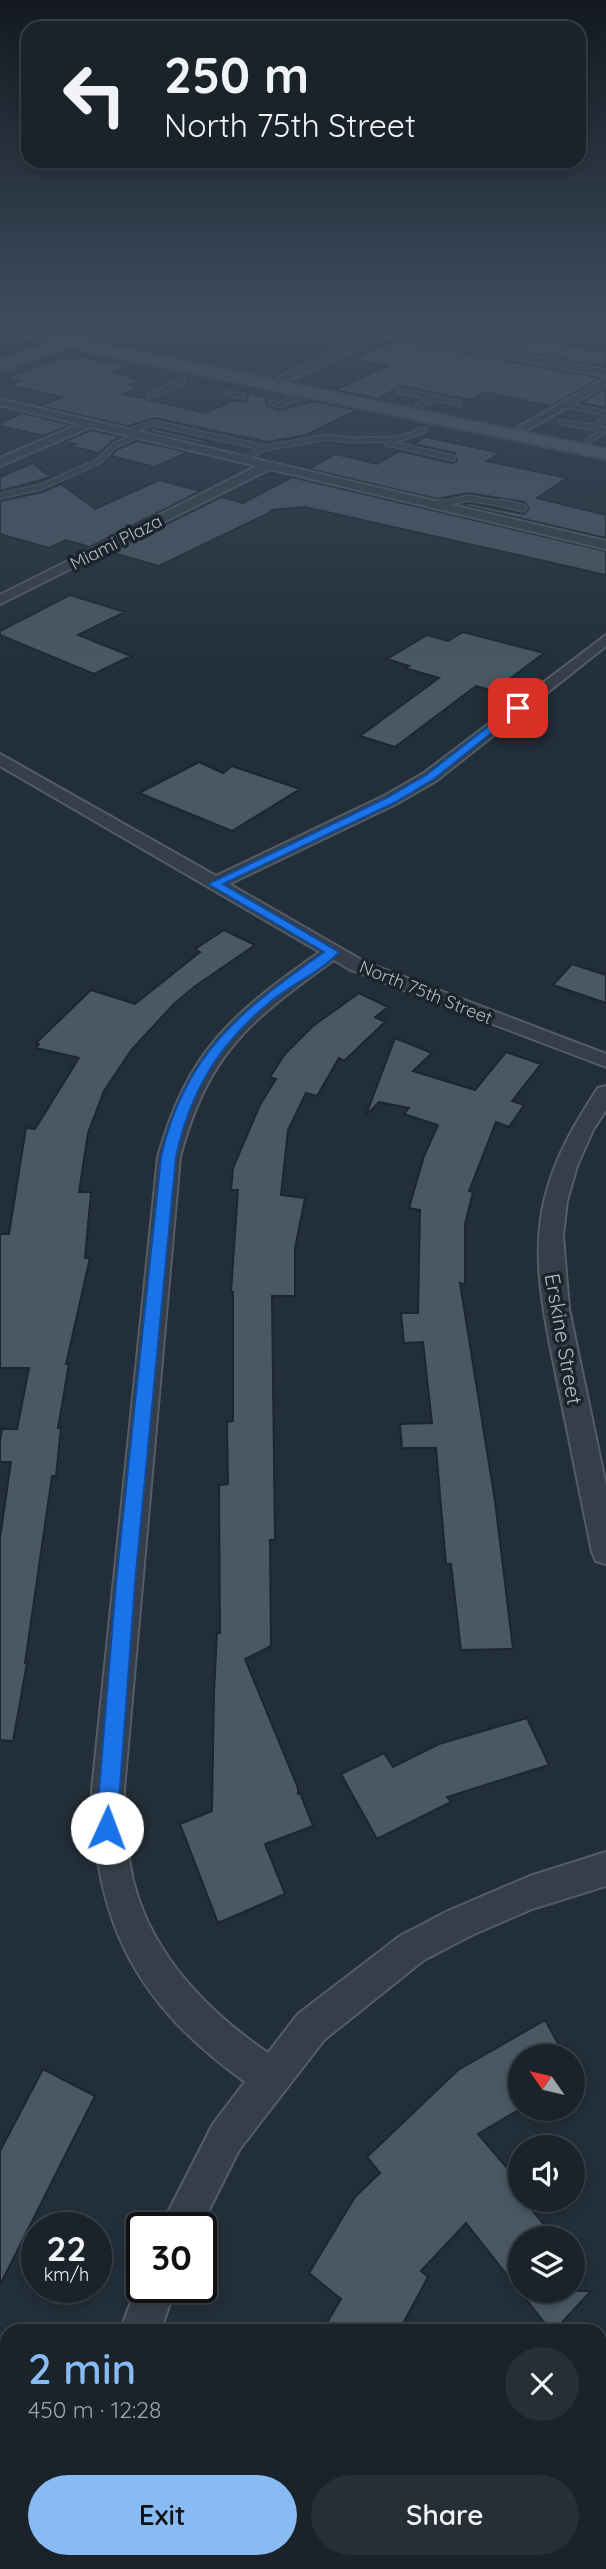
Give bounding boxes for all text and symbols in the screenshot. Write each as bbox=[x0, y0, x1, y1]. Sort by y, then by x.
text: 250 m bbox=[164, 44, 309, 105]
icon: left bbox=[49, 49, 140, 140]
text: North 75th Street bbox=[164, 105, 416, 145]
street label: Miami Plaza bbox=[66, 509, 166, 575]
pin bbox=[488, 678, 548, 738]
icon: arrive bbox=[499, 689, 537, 727]
street label: North 75th Street bbox=[356, 955, 496, 1029]
street label: Erskine Street bbox=[540, 1271, 588, 1407]
position arrow bbox=[70, 1791, 144, 1865]
north arrow bbox=[508, 2044, 584, 2121]
map controls bbox=[508, 2044, 585, 2303]
button: sound bbox=[508, 2135, 585, 2212]
speed limit sign: 30 bbox=[126, 2212, 217, 2303]
text: 22 bbox=[47, 2226, 86, 2270]
button: layers bbox=[508, 2226, 585, 2303]
text: km/h bbox=[44, 2263, 89, 2286]
text: 2 min bbox=[28, 2342, 136, 2395]
button: close bbox=[505, 2347, 579, 2421]
text: 450 m · 12:28 bbox=[28, 2395, 162, 2424]
button: Exit bbox=[28, 2475, 297, 2555]
button: Share bbox=[311, 2475, 579, 2555]

